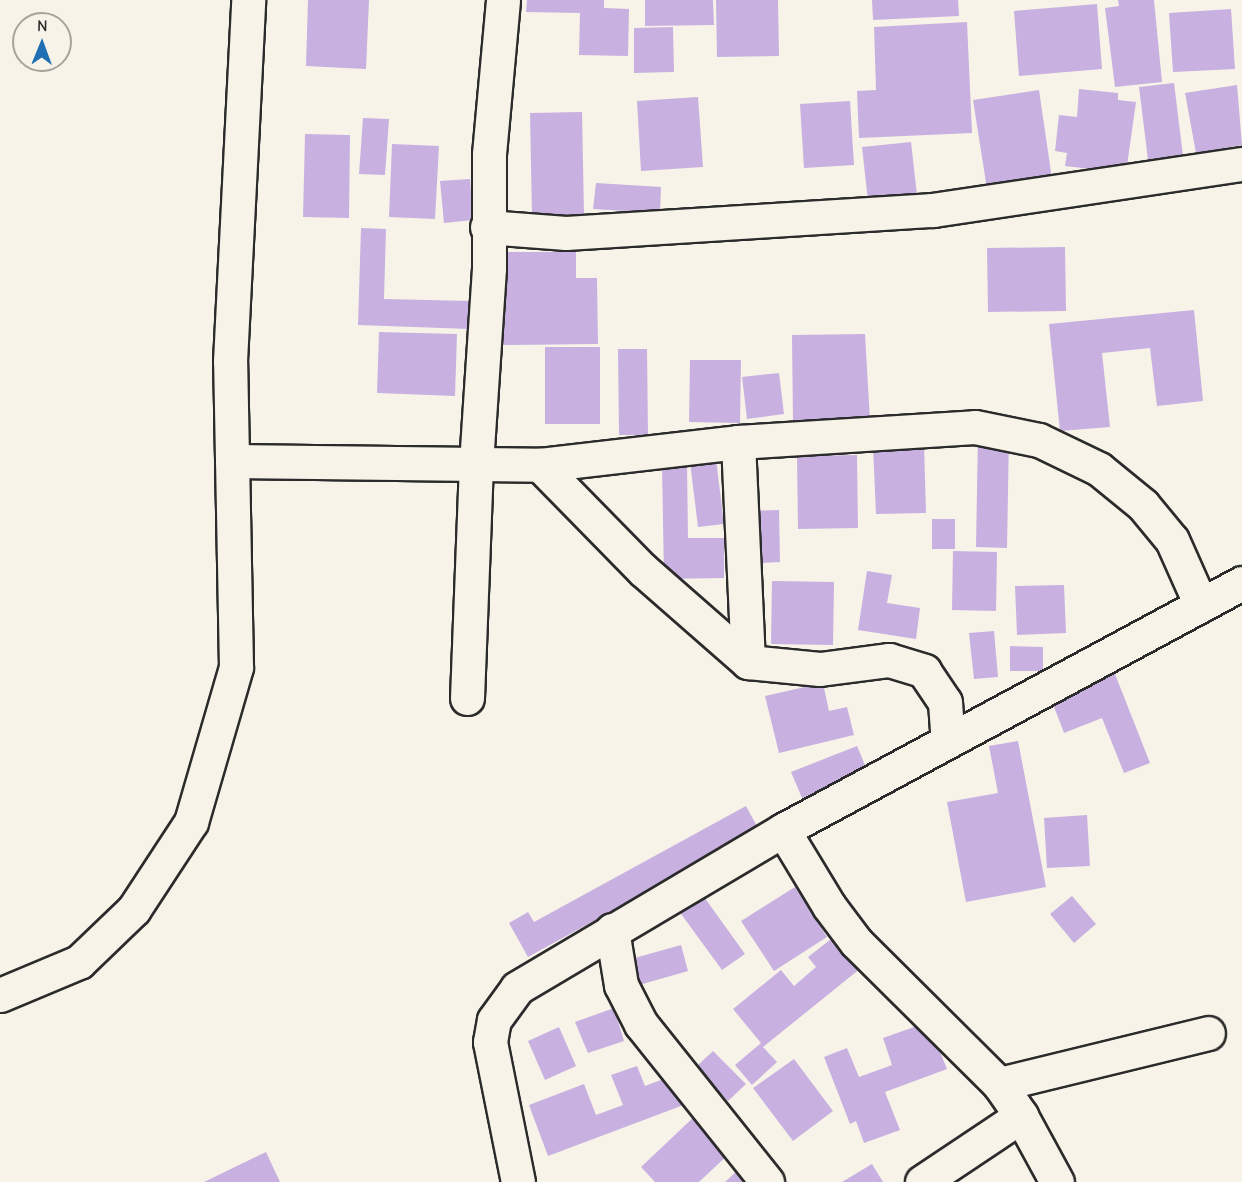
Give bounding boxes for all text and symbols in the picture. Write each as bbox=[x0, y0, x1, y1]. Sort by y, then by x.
north arrow bbox=[12, 12, 72, 72]
text: N bbox=[37, 17, 48, 35]

